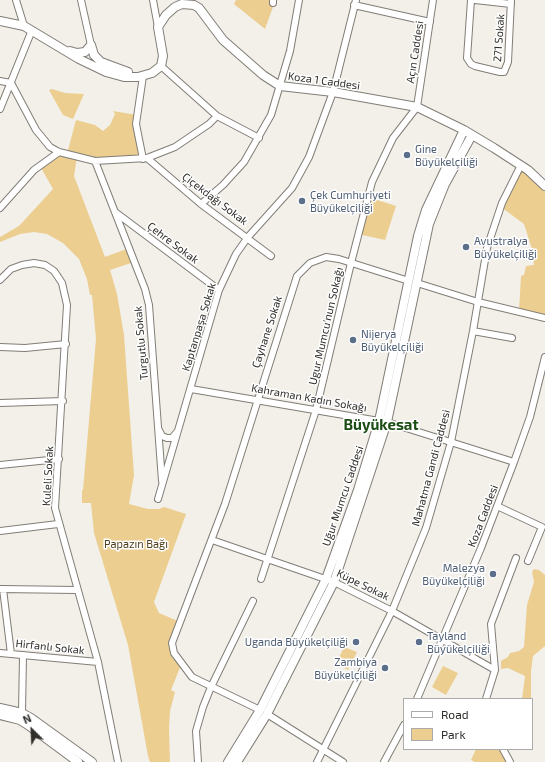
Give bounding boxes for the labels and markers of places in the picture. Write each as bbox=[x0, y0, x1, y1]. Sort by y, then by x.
place label: Gine Büyükelçiliği bbox=[415, 142, 478, 168]
marker: Gine Büyükelçiliği bbox=[402, 150, 412, 160]
place label: Çek Cumhuriyeti Büyükelçiliği bbox=[310, 188, 391, 214]
marker: Çek Cumhuriyeti Büyükelçiliği bbox=[297, 196, 307, 206]
place label: Avustralya Büyükelçiliği bbox=[474, 234, 537, 260]
marker: Avustralya Büyükelçiliği bbox=[461, 242, 471, 252]
place label: Nijerya Büyükelçiliği bbox=[361, 327, 424, 353]
marker: Nijerya Büyükelçiliği bbox=[348, 335, 358, 345]
place label: Malezya Büyükelçiliği bbox=[422, 561, 485, 587]
marker: Malezya Büyükelçiliği bbox=[488, 569, 498, 579]
place label: Tayland Büyükelçiliği bbox=[427, 629, 490, 655]
place label: Uganda Büyükelçiliği bbox=[245, 635, 348, 649]
marker: Uganda Büyükelçiliği bbox=[351, 637, 361, 647]
marker: Tayland Büyükelçiliği bbox=[414, 637, 424, 647]
place label: Zambiya Büyükelçiliği bbox=[314, 655, 377, 681]
marker: Zambiya Büyükelçiliği bbox=[380, 663, 390, 673]

